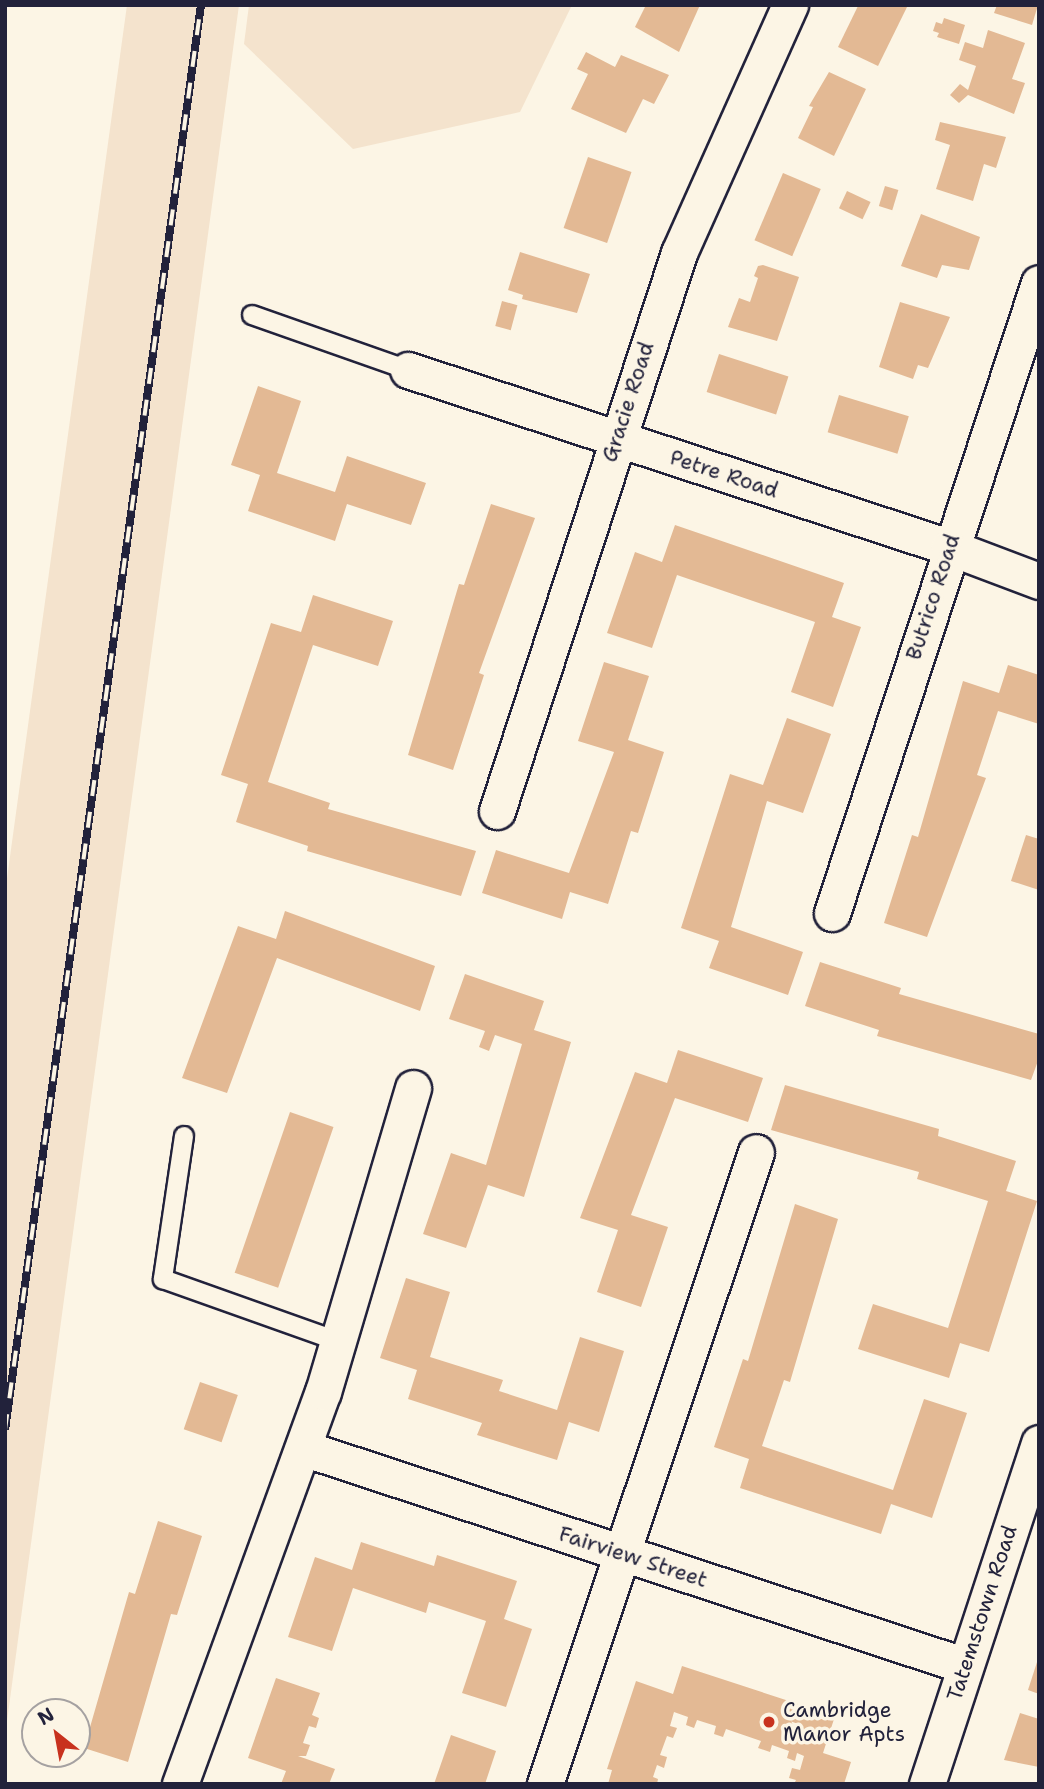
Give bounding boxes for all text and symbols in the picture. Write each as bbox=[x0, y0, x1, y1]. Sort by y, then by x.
street label: Gracie Road bbox=[597, 339, 659, 465]
street label: Petre Road bbox=[667, 445, 781, 503]
street label: Butrico Road bbox=[901, 531, 965, 663]
street label: Fairview Street bbox=[556, 1521, 710, 1593]
street label: Tatemstown Road bbox=[942, 1522, 1022, 1704]
place label: Cambridge Manor Apts bbox=[783, 1697, 905, 1747]
north arrow bbox=[21, 1698, 91, 1768]
text: N bbox=[33, 1702, 59, 1731]
marker: Cambridge Manor Apts bbox=[761, 1714, 777, 1730]

